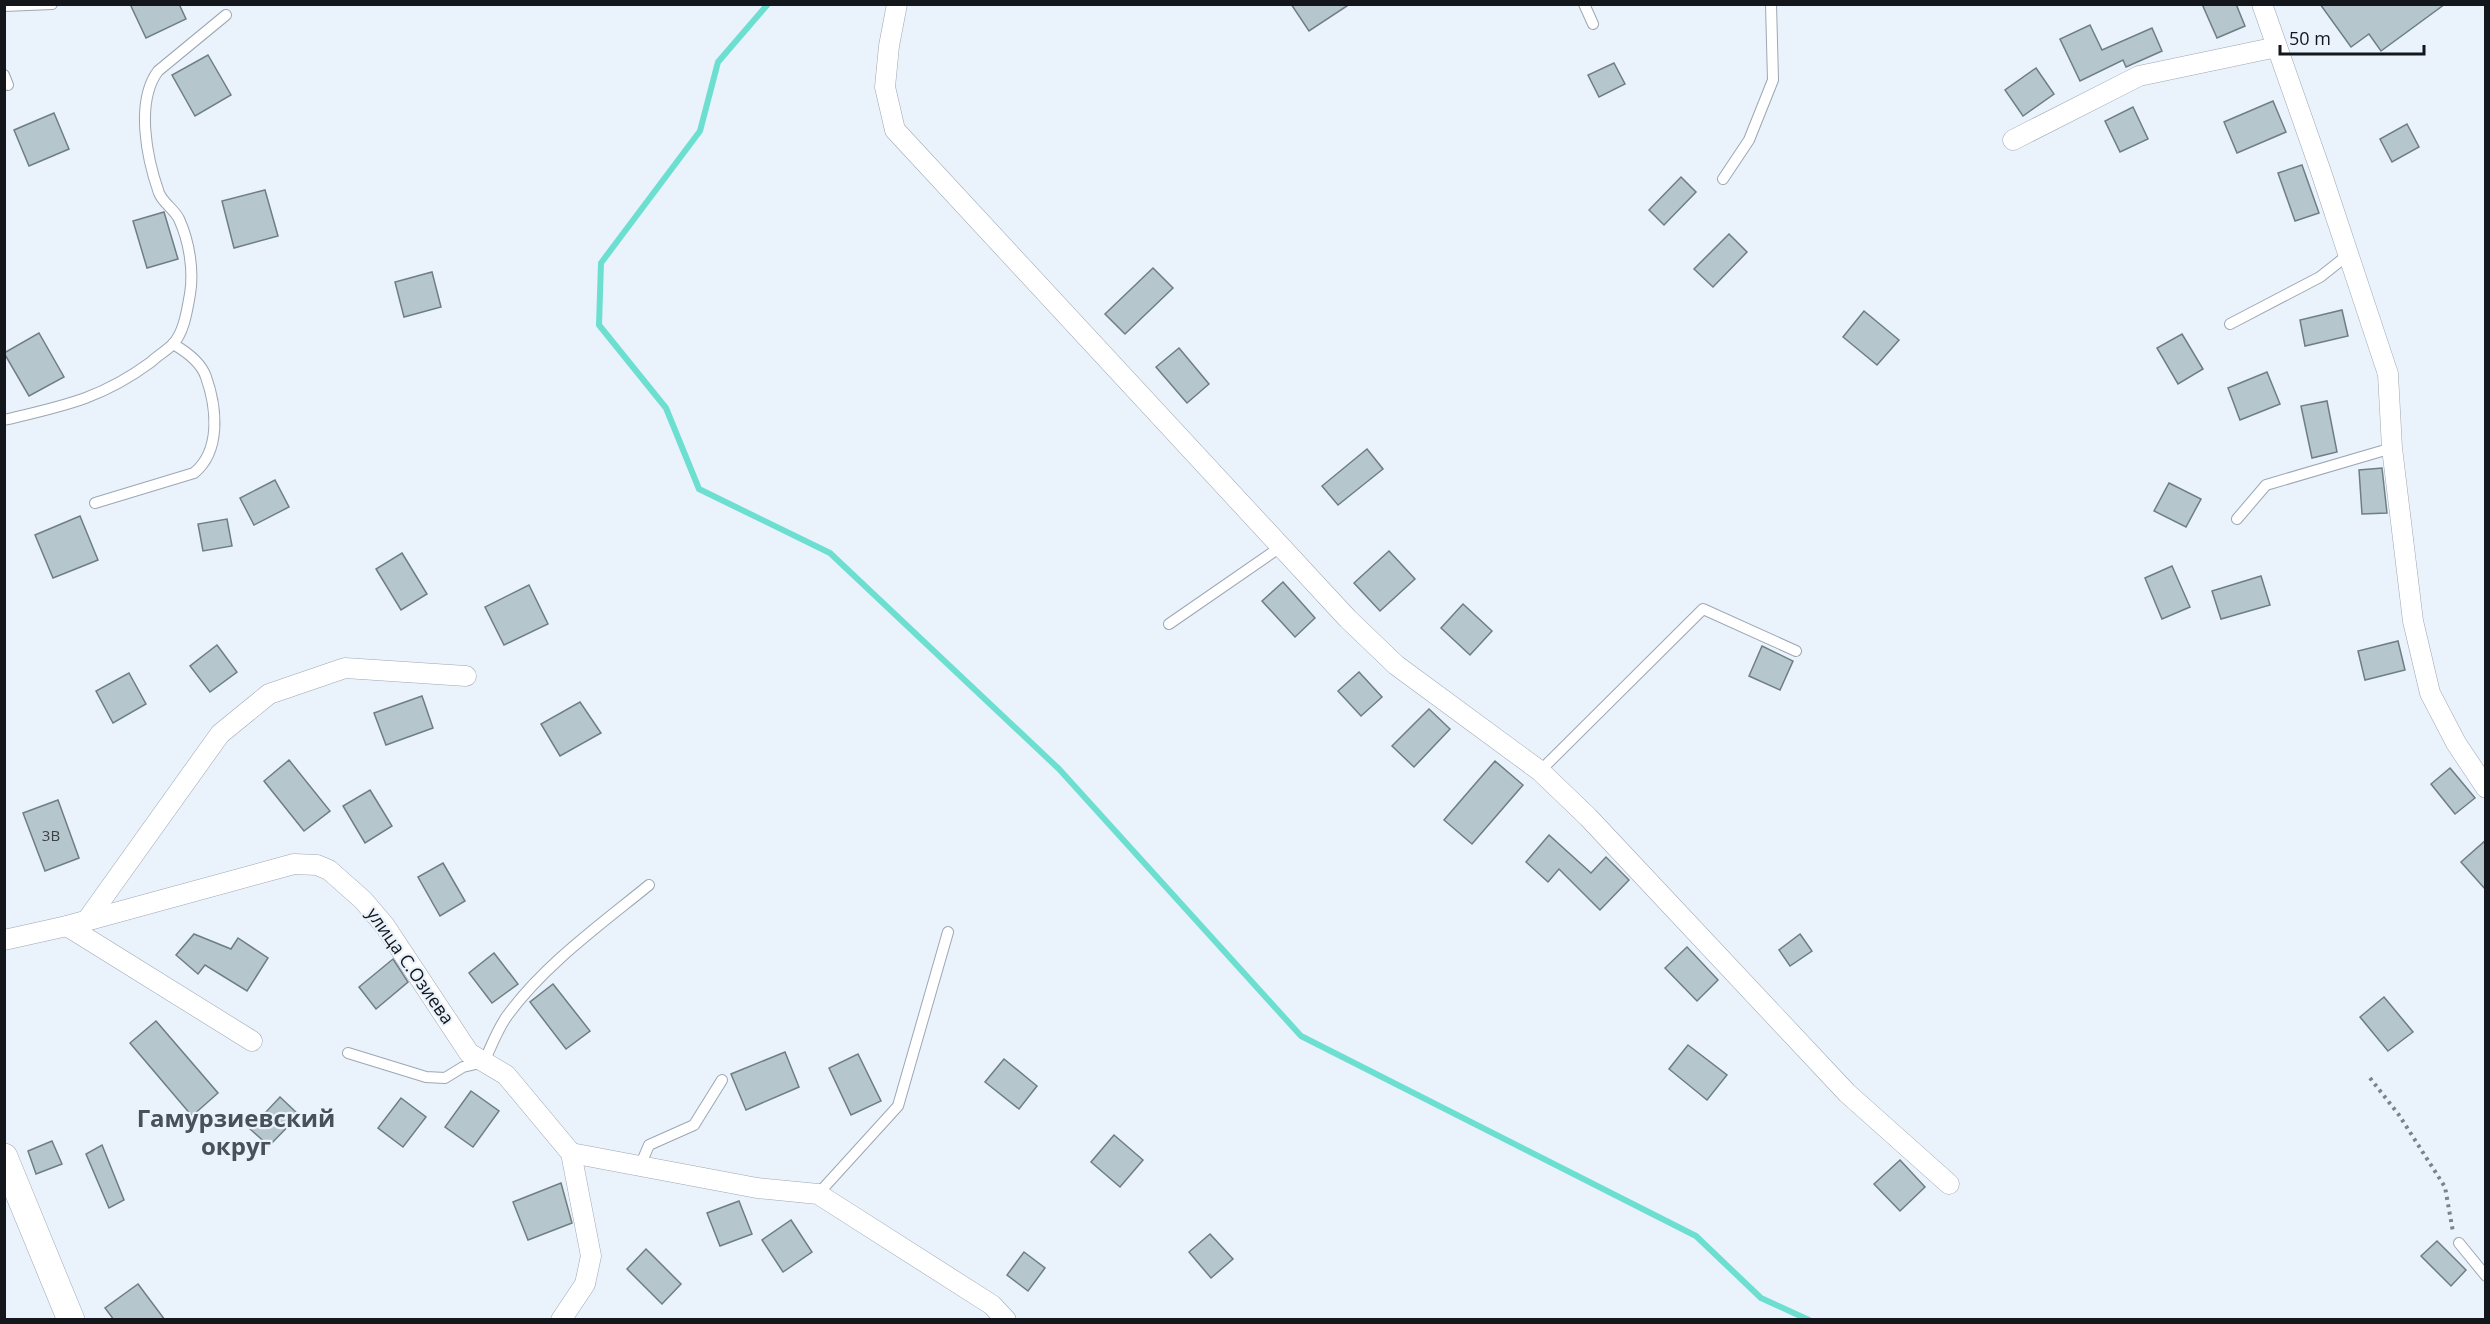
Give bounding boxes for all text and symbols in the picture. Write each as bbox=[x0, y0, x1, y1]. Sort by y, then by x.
scale bar bbox=[2280, 18, 2424, 56]
text: 50 m bbox=[2289, 26, 2331, 50]
house number: 3В bbox=[42, 825, 60, 845]
street label: улица С.Озиева bbox=[362, 902, 460, 1029]
district label: Гамурзиевский округ bbox=[137, 1101, 335, 1162]

